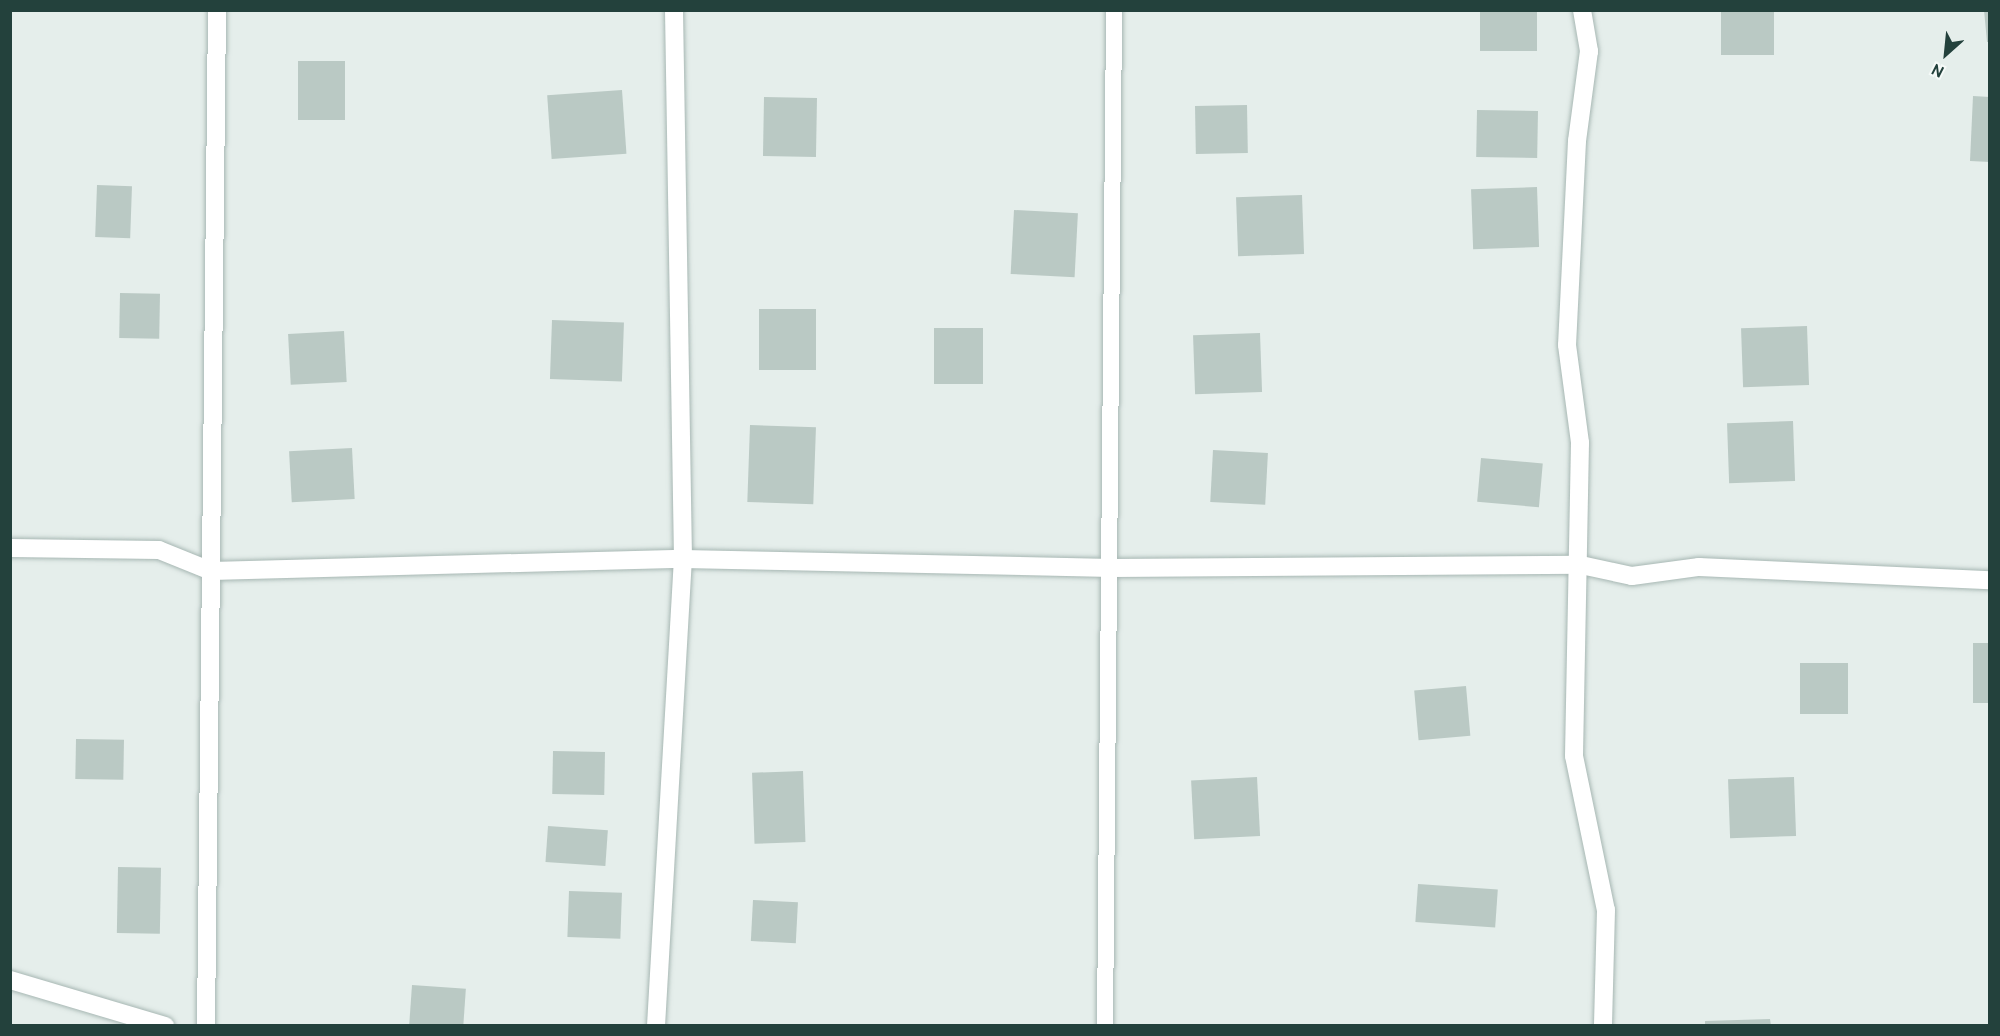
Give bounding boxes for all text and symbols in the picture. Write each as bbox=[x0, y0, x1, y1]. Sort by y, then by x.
north arrow bbox=[1916, 24, 1976, 84]
text: N bbox=[1928, 59, 1947, 82]

